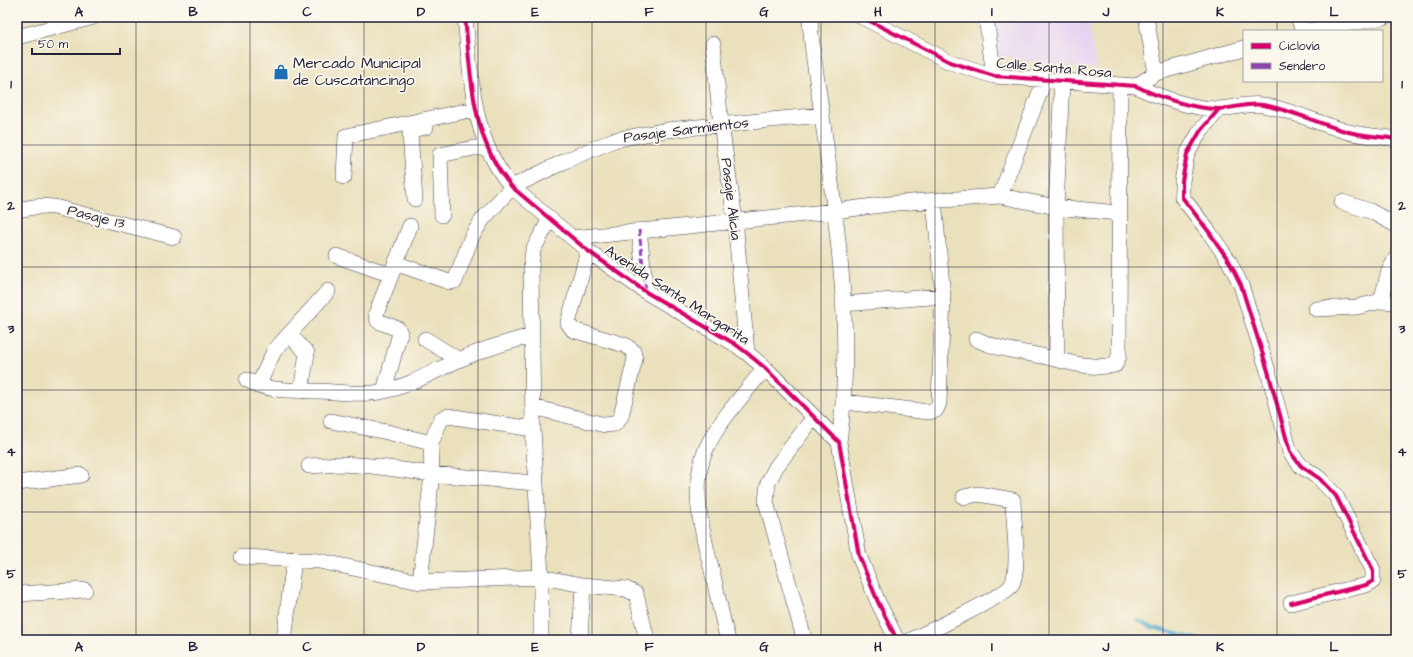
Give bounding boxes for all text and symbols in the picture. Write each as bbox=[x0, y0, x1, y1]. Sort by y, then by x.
text: A bbox=[75, 3, 84, 21]
text: B bbox=[188, 3, 198, 21]
text: C bbox=[302, 3, 312, 21]
text: D bbox=[417, 3, 426, 21]
text: E bbox=[531, 3, 539, 21]
text: F bbox=[644, 3, 654, 21]
text: G bbox=[759, 3, 769, 21]
text: H bbox=[874, 3, 882, 21]
text: I bbox=[991, 3, 993, 21]
text: J bbox=[1102, 3, 1110, 21]
text: K bbox=[1216, 3, 1224, 21]
text: L bbox=[1329, 3, 1339, 21]
scale bar bbox=[32, 30, 120, 56]
legend bbox=[1243, 30, 1383, 82]
text: 50 m bbox=[38, 36, 69, 53]
text: Ciclovía bbox=[1279, 38, 1320, 55]
street label: Calle Santa Rosa bbox=[995, 52, 1113, 84]
place label: Mercado Municipal de Cuscatancingo bbox=[293, 53, 421, 92]
text: Sendero bbox=[1279, 58, 1325, 75]
shop icon: Mercado Municipal de Cuscatancingo bbox=[272, 63, 290, 81]
text: 1 bbox=[10, 75, 12, 93]
text: 1 bbox=[1401, 75, 1403, 93]
street label: Pasaje Sarmientos bbox=[622, 112, 750, 148]
street label: Pasaje Alicia bbox=[716, 157, 747, 242]
text: 2 bbox=[6, 197, 15, 215]
text: 2 bbox=[1397, 197, 1406, 215]
street label: Pasaje 13 bbox=[65, 200, 127, 234]
street label: Avenida Santa Margarita bbox=[600, 240, 754, 351]
text: 3 bbox=[7, 320, 15, 338]
text: 3 bbox=[1398, 320, 1406, 338]
text: 4 bbox=[7, 443, 16, 461]
text: 4 bbox=[1398, 443, 1407, 461]
text: 5 bbox=[6, 565, 16, 583]
text: 5 bbox=[1397, 565, 1407, 583]
text: A bbox=[75, 638, 84, 656]
text: B bbox=[188, 638, 198, 656]
text: C bbox=[302, 638, 312, 656]
text: D bbox=[417, 638, 426, 656]
text: E bbox=[531, 638, 539, 656]
text: F bbox=[644, 638, 654, 656]
text: G bbox=[759, 638, 769, 656]
text: H bbox=[874, 638, 882, 656]
text: I bbox=[991, 638, 993, 656]
text: J bbox=[1102, 638, 1110, 656]
text: K bbox=[1216, 638, 1224, 656]
text: L bbox=[1329, 638, 1339, 656]

